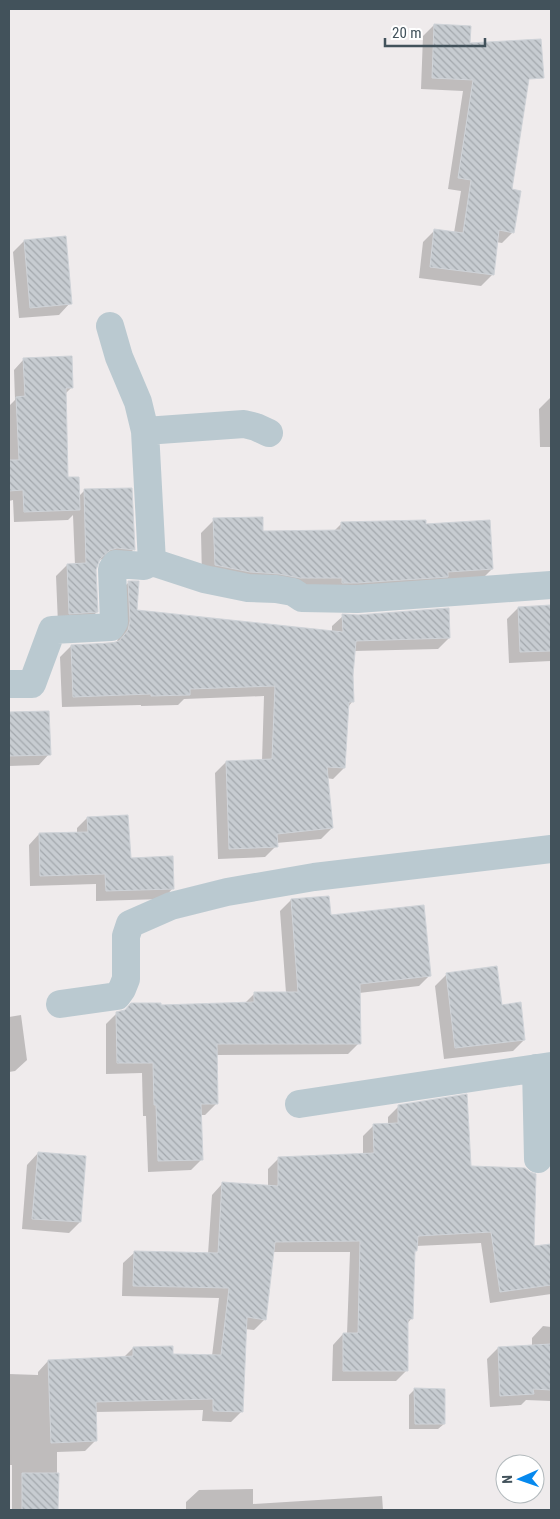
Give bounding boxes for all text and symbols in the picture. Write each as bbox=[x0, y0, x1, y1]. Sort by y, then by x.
scale bar bbox=[385, 15, 485, 47]
text: 20 m bbox=[392, 24, 422, 42]
north arrow bbox=[495, 1454, 545, 1504]
text: N bbox=[499, 1475, 515, 1484]

